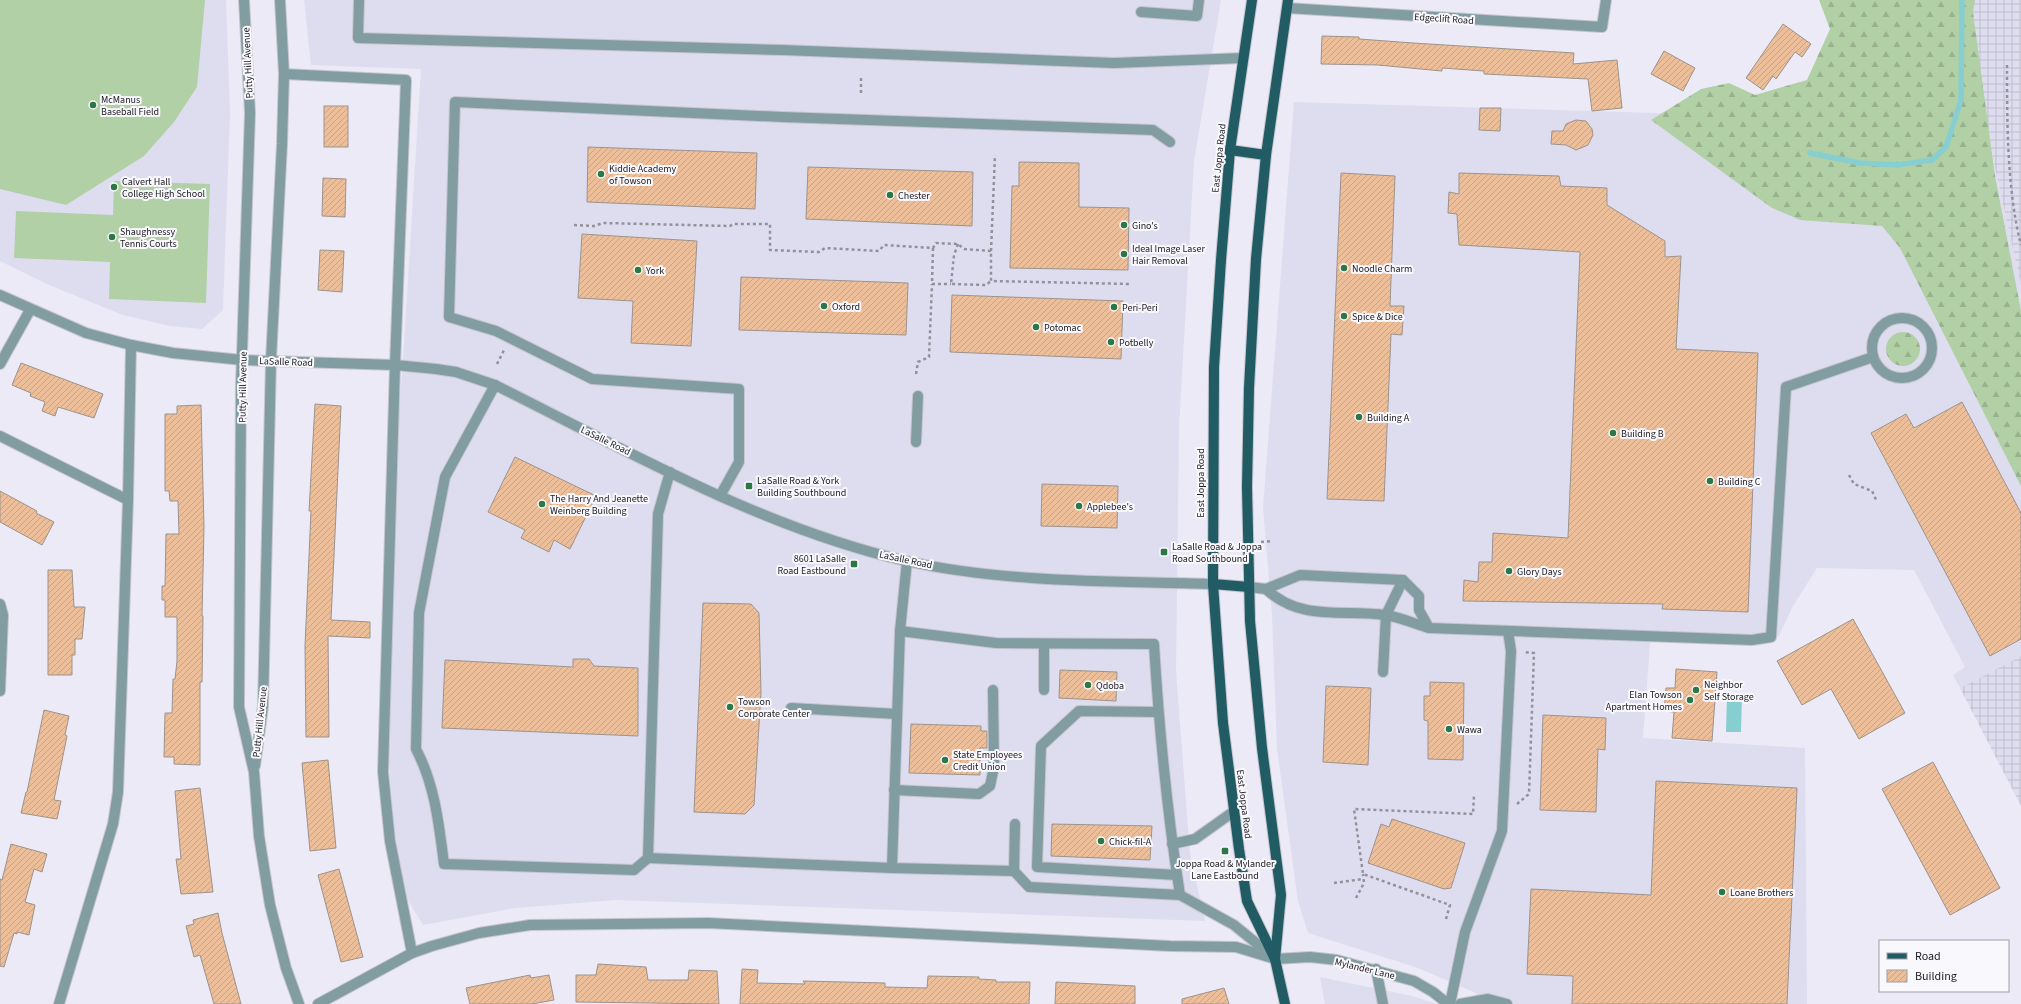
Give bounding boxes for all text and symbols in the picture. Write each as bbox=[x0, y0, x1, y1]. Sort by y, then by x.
street label: Edgeclift Road bbox=[1414, 10, 1474, 28]
street label: Putty Hill Avenue bbox=[239, 27, 257, 99]
place label: McManus Baseball Field bbox=[101, 93, 159, 119]
marker: McManus Baseball Field bbox=[88, 100, 98, 110]
street label: East Joppa Road bbox=[1208, 123, 1230, 193]
place label: Kiddie Academy of Towson bbox=[609, 162, 676, 188]
marker: Kiddie Academy of Towson bbox=[596, 169, 606, 179]
place label: Calvert Hall College High School bbox=[122, 175, 206, 201]
marker: Calvert Hall College High School bbox=[109, 182, 119, 192]
place label: Chester bbox=[898, 189, 930, 203]
marker: Chester bbox=[885, 190, 895, 200]
place label: Gino's bbox=[1132, 219, 1158, 233]
marker: Gino's bbox=[1119, 220, 1129, 230]
place label: Shaughnessy Tennis Courts bbox=[120, 225, 177, 251]
marker: Shaughnessy Tennis Courts bbox=[107, 232, 117, 242]
place label: Ideal Image Laser Hair Removal bbox=[1132, 242, 1205, 268]
marker: Ideal Image Laser Hair Removal bbox=[1119, 249, 1129, 259]
place label: Noodle Charm bbox=[1352, 262, 1412, 276]
marker: Noodle Charm bbox=[1339, 263, 1349, 273]
place label: York bbox=[645, 264, 664, 278]
marker: York bbox=[633, 265, 643, 275]
place label: Oxford bbox=[832, 300, 860, 314]
marker: Oxford bbox=[819, 301, 829, 311]
place label: Peri-Peri bbox=[1122, 301, 1158, 315]
marker: Peri-Peri bbox=[1109, 302, 1119, 312]
place label: Spice & Dice bbox=[1352, 310, 1403, 324]
marker: Spice & Dice bbox=[1339, 311, 1349, 321]
place label: Potomac bbox=[1044, 321, 1082, 335]
marker: Potomac bbox=[1031, 322, 1041, 332]
place label: Potbelly bbox=[1119, 336, 1154, 350]
marker: Potbelly bbox=[1106, 337, 1116, 347]
street label: Putty Hill Avenue bbox=[235, 351, 251, 423]
street label: LaSalle Road bbox=[259, 354, 313, 370]
place label: Building A bbox=[1367, 411, 1410, 425]
marker: Building A bbox=[1354, 412, 1364, 422]
street label: LaSalle Road bbox=[578, 423, 633, 459]
place label: Building B bbox=[1621, 427, 1664, 441]
marker: Building B bbox=[1608, 428, 1618, 438]
street label: East Joppa Road bbox=[1194, 448, 1208, 518]
place label: LaSalle Road & York Building Southbound bbox=[757, 474, 846, 500]
place label: Building C bbox=[1718, 475, 1761, 489]
marker: Building C bbox=[1705, 476, 1715, 486]
marker: LaSalle Road & York Building Southbound bbox=[744, 481, 754, 491]
place label: The Harry And Jeanette Weinberg Building bbox=[550, 492, 648, 518]
marker: The Harry And Jeanette Weinberg Building bbox=[537, 499, 547, 509]
place label: Applebee's bbox=[1087, 500, 1133, 514]
marker: Applebee's bbox=[1074, 501, 1084, 511]
place label: LaSalle Road & Joppa Road Southbound bbox=[1172, 540, 1262, 566]
marker: LaSalle Road & Joppa Road Southbound bbox=[1159, 547, 1169, 557]
street label: LaSalle Road bbox=[878, 548, 934, 572]
place label: 8601 LaSalle Road Eastbound bbox=[777, 552, 846, 578]
marker: 8601 LaSalle Road Eastbound bbox=[849, 559, 859, 569]
place label: Glory Days bbox=[1517, 565, 1562, 579]
marker: Glory Days bbox=[1504, 566, 1514, 576]
place label: Neighbor Self Storage bbox=[1704, 678, 1754, 704]
place label: Qdoba bbox=[1096, 679, 1124, 693]
marker: Qdoba bbox=[1083, 680, 1093, 690]
marker: Neighbor Self Storage bbox=[1691, 685, 1701, 695]
street label: Putty Hill Avenue bbox=[249, 686, 271, 758]
place label: Elan Towson Apartment Homes bbox=[1606, 688, 1682, 714]
place label: Towson Corporate Center bbox=[738, 695, 810, 721]
marker: Elan Towson Apartment Homes bbox=[1685, 695, 1695, 705]
marker: Towson Corporate Center bbox=[725, 702, 735, 712]
place label: Wawa bbox=[1457, 723, 1482, 737]
marker: Wawa bbox=[1444, 724, 1454, 734]
place label: State Employees Credit Union bbox=[953, 748, 1022, 774]
marker: State Employees Credit Union bbox=[940, 755, 950, 765]
street label: East Joppa Road bbox=[1233, 769, 1255, 839]
place label: Chick-fil-A bbox=[1109, 835, 1152, 849]
marker: Chick-fil-A bbox=[1096, 836, 1106, 846]
marker: Joppa Road & Mylander Lane Eastbound bbox=[1220, 846, 1230, 856]
place label: Joppa Road & Mylander Lane Eastbound bbox=[1176, 857, 1275, 883]
place label: Loane Brothers bbox=[1730, 886, 1793, 900]
marker: Loane Brothers bbox=[1717, 887, 1727, 897]
legend bbox=[1879, 940, 2009, 992]
text: Road bbox=[1915, 948, 1941, 965]
street label: Mylander Lane bbox=[1333, 955, 1396, 983]
text: Building bbox=[1915, 968, 1957, 985]

